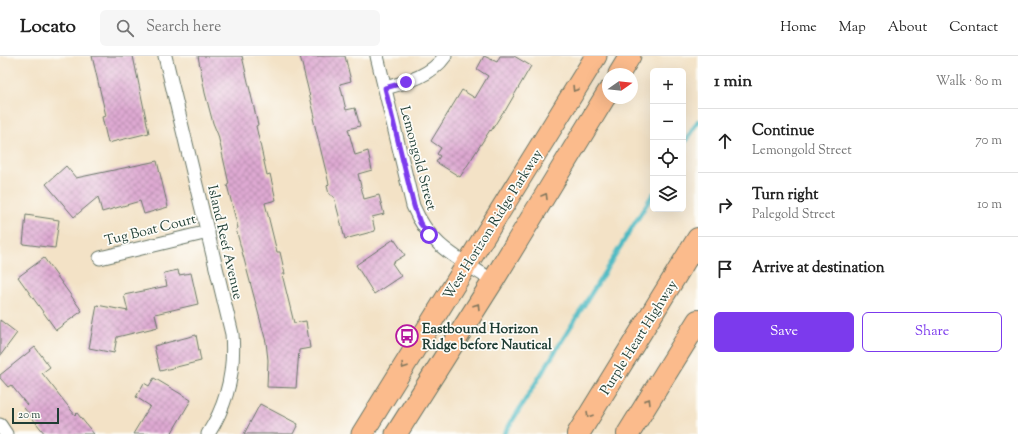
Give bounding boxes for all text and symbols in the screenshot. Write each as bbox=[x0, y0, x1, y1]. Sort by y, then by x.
search box bbox=[100, 10, 380, 46]
text: Locato bbox=[20, 14, 76, 41]
icon: search bbox=[114, 17, 136, 39]
text: Search here bbox=[146, 17, 221, 38]
text: Home bbox=[780, 18, 817, 38]
text: Map bbox=[839, 18, 866, 38]
text: About bbox=[888, 18, 927, 38]
text: Contact bbox=[949, 18, 998, 38]
north arrow bbox=[602, 68, 638, 104]
map controls bbox=[650, 68, 686, 212]
button: + bbox=[650, 68, 686, 104]
text: 1 min bbox=[714, 70, 752, 94]
route end bbox=[397, 73, 415, 91]
text: Walk · 80 m bbox=[936, 73, 1002, 91]
one-way arrow bbox=[573, 85, 580, 92]
street label: Lemongold Street bbox=[394, 104, 441, 213]
button: − bbox=[650, 104, 686, 140]
text: Continue bbox=[752, 121, 814, 142]
icon: ahead bbox=[714, 130, 736, 152]
text: 70 m bbox=[975, 132, 1002, 150]
button: locate bbox=[650, 140, 686, 176]
text: Lemongold Street bbox=[752, 142, 852, 160]
street label: West Horizon Ridge Parkway bbox=[439, 146, 548, 304]
button: layers bbox=[650, 176, 686, 212]
street label: Island Reef Avenue bbox=[201, 183, 247, 302]
text: Turn right bbox=[752, 185, 818, 206]
one-way arrow bbox=[540, 193, 548, 200]
icon: right bbox=[714, 194, 736, 216]
text: 10 m bbox=[977, 196, 1002, 214]
text: Palegold Street bbox=[752, 206, 835, 224]
street label: Tug Boat Court bbox=[103, 210, 199, 252]
route start bbox=[420, 226, 438, 244]
icon: arrive bbox=[714, 258, 736, 280]
text: Arrive at destination bbox=[752, 258, 885, 279]
street label: Purple Heart Highway bbox=[596, 277, 683, 400]
one-way arrow bbox=[472, 304, 479, 311]
button: Save bbox=[714, 312, 854, 352]
button: Share bbox=[862, 312, 1002, 352]
place label: Eastbound Horizon Ridge before Nautical bbox=[422, 320, 552, 356]
bus stop icon: Eastbound Horizon Ridge before Nautical bbox=[394, 323, 420, 349]
one-way arrow bbox=[401, 362, 409, 369]
one-way arrow bbox=[644, 398, 651, 405]
scale bar bbox=[12, 406, 59, 425]
text: 20 m bbox=[18, 407, 40, 423]
one-way arrow bbox=[586, 411, 594, 418]

